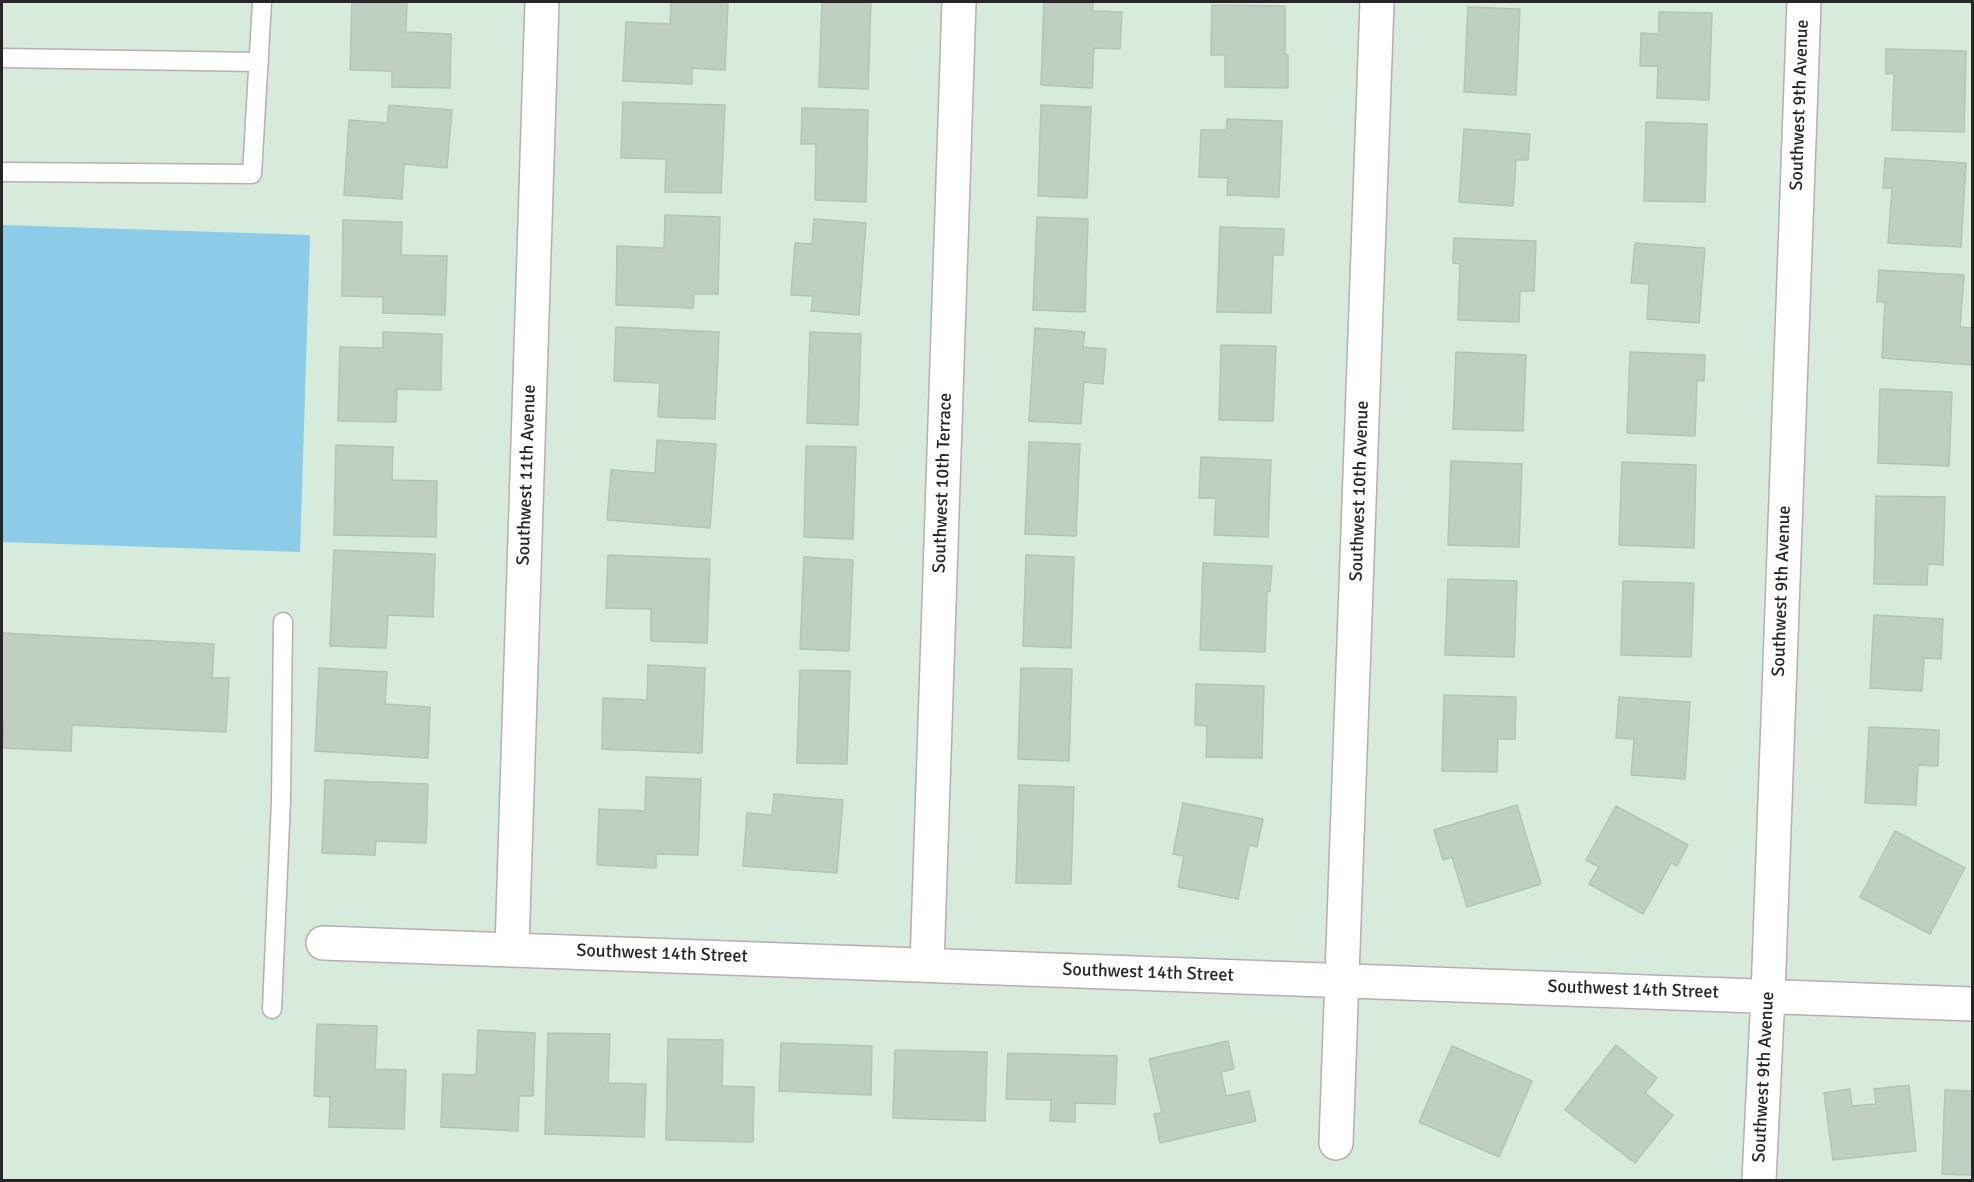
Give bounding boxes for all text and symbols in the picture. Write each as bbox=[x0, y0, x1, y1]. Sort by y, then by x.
street label: Southwest 9th Avenue bbox=[1786, 19, 1814, 191]
street label: Southwest 11th Avenue bbox=[513, 384, 541, 566]
street label: Southwest 10th Terrace bbox=[929, 392, 957, 574]
street label: Southwest 10th Avenue bbox=[1346, 400, 1374, 582]
street label: Southwest 9th Avenue bbox=[1768, 505, 1796, 677]
street label: Southwest 14th Street bbox=[576, 940, 748, 968]
street label: Southwest 14th Street bbox=[1062, 959, 1234, 987]
street label: Southwest 14th Street bbox=[1547, 976, 1719, 1004]
street label: Southwest 9th Avenue bbox=[1749, 991, 1779, 1163]

